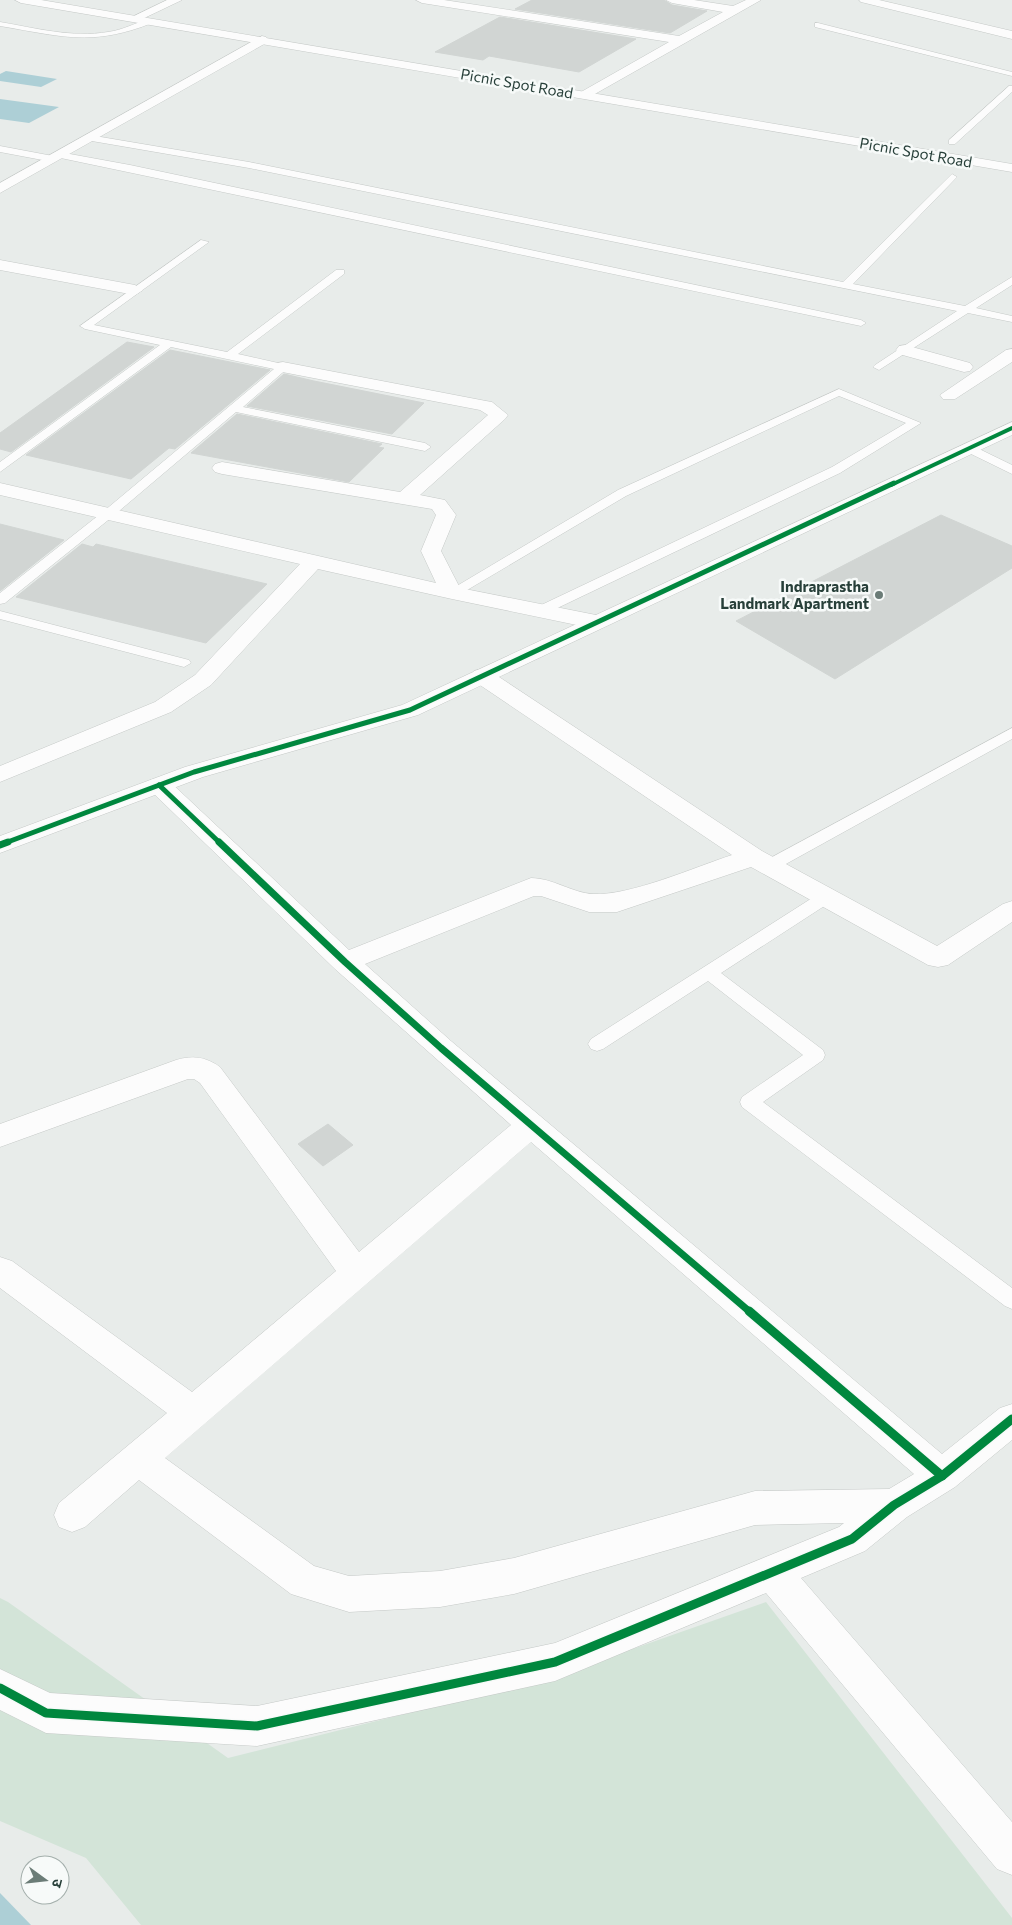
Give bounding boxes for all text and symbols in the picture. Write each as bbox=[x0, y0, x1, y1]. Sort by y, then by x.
street label: Picnic Spot Road bbox=[459, 64, 575, 102]
street label: Picnic Spot Road bbox=[858, 133, 974, 171]
place label: Indraprastha Landmark Apartment bbox=[720, 577, 869, 612]
marker: Indraprastha Landmark Apartment bbox=[873, 589, 885, 601]
north arrow bbox=[20, 1855, 70, 1905]
text: उ bbox=[49, 1877, 67, 1890]

